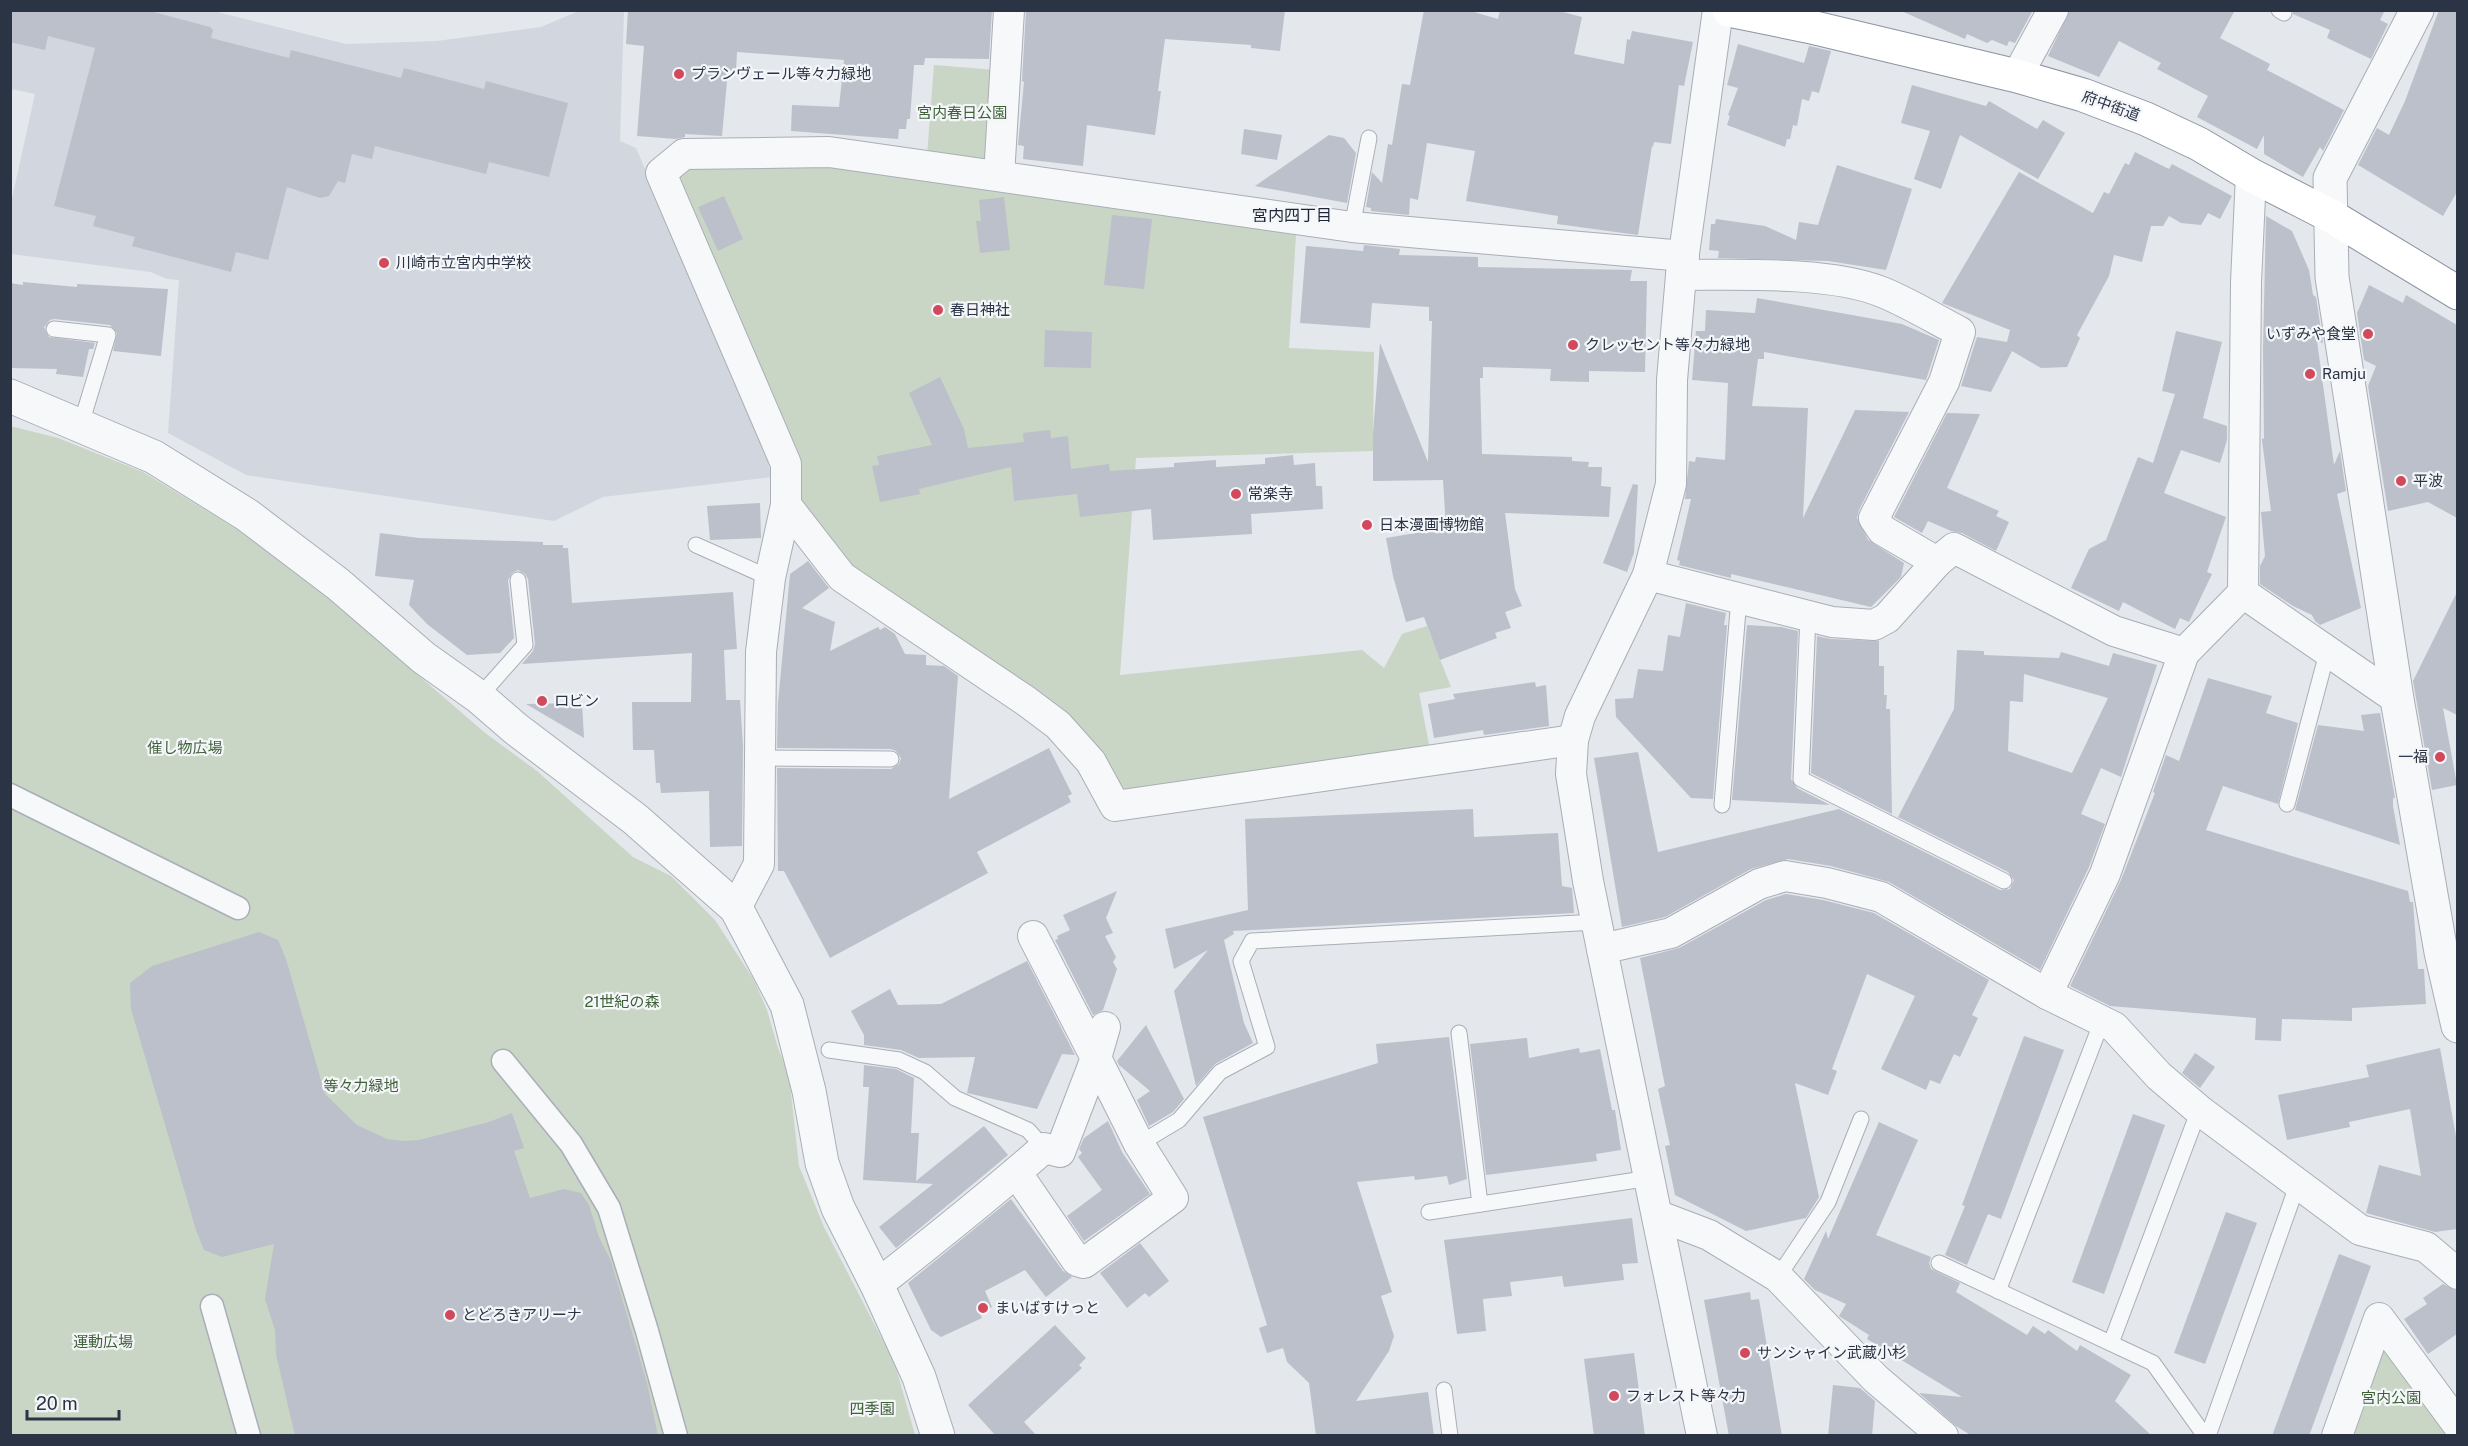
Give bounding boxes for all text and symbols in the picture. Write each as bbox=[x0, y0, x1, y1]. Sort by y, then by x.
place label: プランヴェール等々力緑地 bbox=[691, 65, 871, 82]
marker: プランヴェール等々力緑地 bbox=[672, 67, 686, 81]
street label: 府中街道 bbox=[2080, 87, 2142, 124]
park label: 宮内春日公園 bbox=[917, 104, 1007, 121]
district label: 宮内四丁目 bbox=[1252, 206, 1332, 225]
place label: 川崎市立宮内中学校 bbox=[396, 254, 531, 271]
marker: 川崎市立宮内中学校 bbox=[377, 256, 391, 270]
place label: 春日神社 bbox=[950, 301, 1010, 318]
marker: 春日神社 bbox=[931, 303, 945, 317]
place label: いずみや食堂 bbox=[2266, 325, 2356, 342]
marker: いずみや食堂 bbox=[2361, 327, 2375, 341]
place label: クレッセント等々力緑地 bbox=[1585, 336, 1750, 353]
marker: クレッセント等々力緑地 bbox=[1566, 338, 1580, 352]
place label: Ramju bbox=[2322, 365, 2366, 382]
marker: Ramju bbox=[2303, 367, 2317, 381]
place label: 平波 bbox=[2413, 472, 2443, 489]
marker: 平波 bbox=[2394, 474, 2408, 488]
place label: 常楽寺 bbox=[1248, 485, 1293, 502]
marker: 常楽寺 bbox=[1229, 487, 1243, 501]
place label: 日本漫画博物館 bbox=[1379, 516, 1484, 533]
marker: 日本漫画博物館 bbox=[1360, 518, 1374, 532]
place label: ロビン bbox=[554, 692, 599, 709]
marker: ロビン bbox=[535, 694, 549, 708]
park label: 催し物広場 bbox=[147, 739, 223, 756]
place label: 一福 bbox=[2398, 748, 2428, 765]
marker: 一福 bbox=[2433, 750, 2447, 764]
park label: 21世紀の森 bbox=[584, 993, 660, 1010]
park label: 等々力緑地 bbox=[323, 1077, 399, 1094]
place label: まいばすけっと bbox=[995, 1299, 1100, 1316]
marker: まいばすけっと bbox=[976, 1301, 990, 1315]
place label: とどろきアリーナ bbox=[462, 1306, 582, 1323]
marker: とどろきアリーナ bbox=[443, 1308, 457, 1322]
park label: 運動広場 bbox=[73, 1333, 133, 1350]
place label: サンシャイン武蔵小杉 bbox=[1757, 1344, 1907, 1361]
marker: サンシャイン武蔵小杉 bbox=[1738, 1346, 1752, 1360]
scale bar bbox=[27, 1383, 118, 1421]
place label: フォレスト等々力 bbox=[1626, 1387, 1746, 1404]
marker: フォレスト等々力 bbox=[1607, 1389, 1621, 1403]
park label: 宮内公園 bbox=[2361, 1389, 2421, 1406]
text: 20 m bbox=[36, 1393, 78, 1414]
park label: 四季園 bbox=[849, 1400, 895, 1417]

